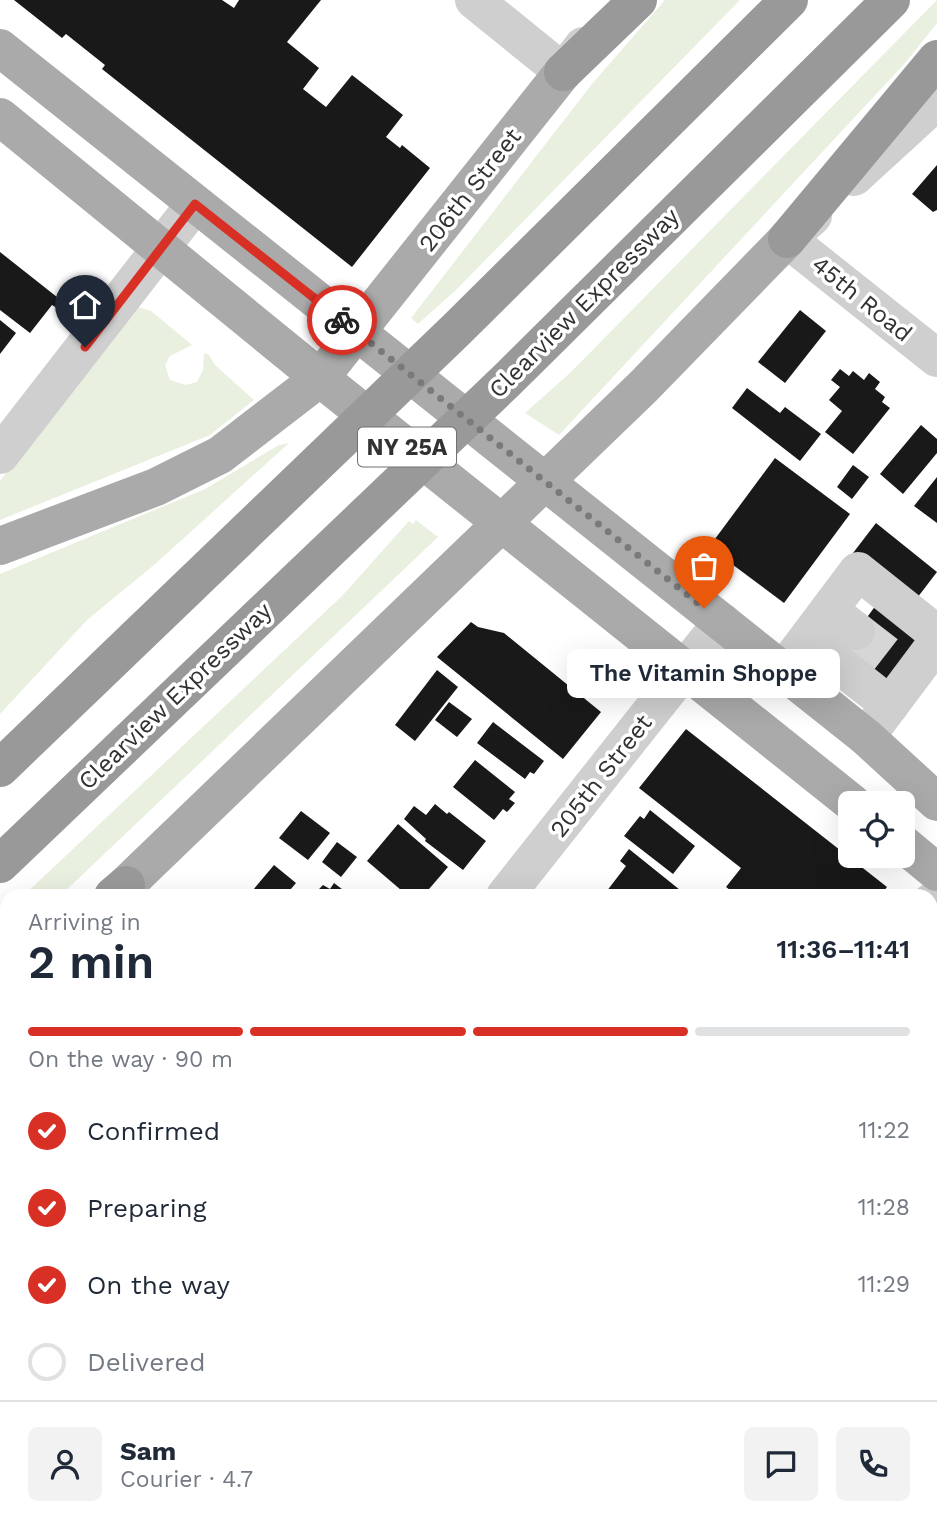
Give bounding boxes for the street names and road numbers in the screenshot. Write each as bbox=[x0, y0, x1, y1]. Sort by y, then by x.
street label: 206th Street bbox=[413, 123, 527, 257]
street label: Clearview Expressway bbox=[483, 202, 685, 404]
street label: 45th Road bbox=[806, 250, 918, 348]
road number: NY 25A bbox=[358, 428, 456, 466]
street label: Clearview Expressway bbox=[73, 596, 278, 795]
street label: 205th Street bbox=[544, 709, 658, 843]

